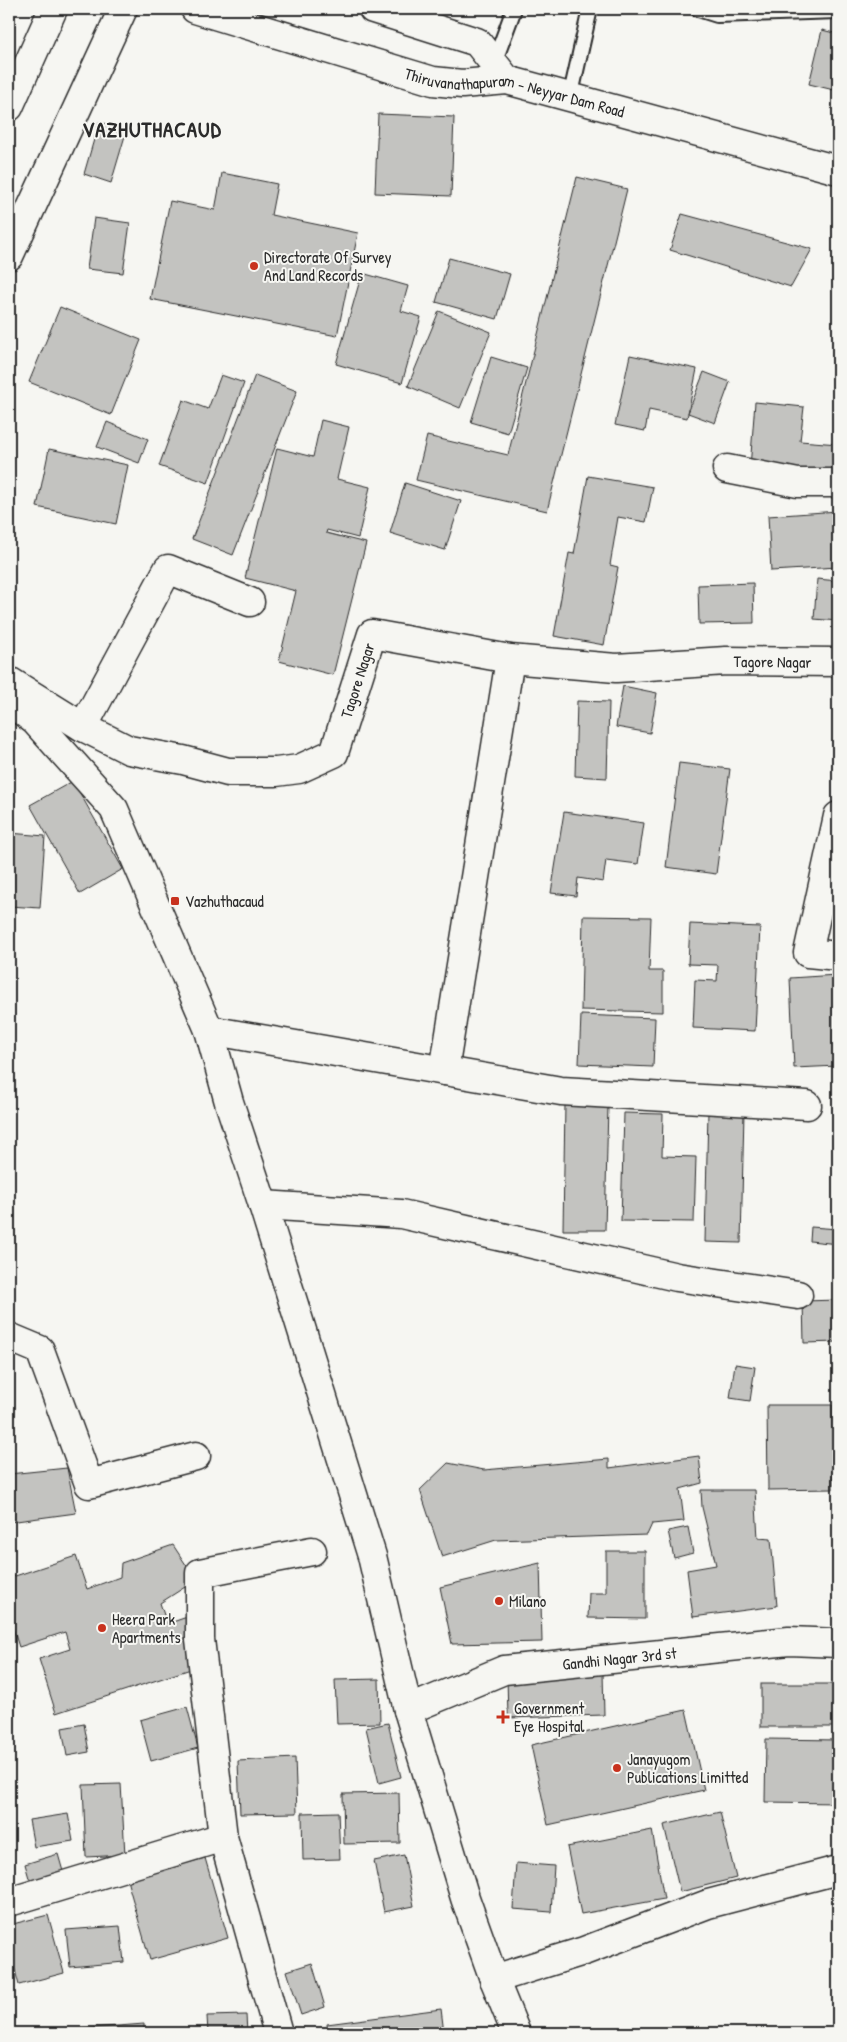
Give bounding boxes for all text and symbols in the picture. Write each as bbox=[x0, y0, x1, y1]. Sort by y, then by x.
street label: Thiruvanathapuram - Neyyar Dam Road bbox=[402, 62, 627, 122]
district label: VAZHUTHACAUD bbox=[82, 115, 222, 144]
place label: Directorate Of Survey And Land Records bbox=[264, 246, 392, 286]
marker: Directorate Of Survey And Land Records bbox=[248, 260, 260, 272]
street label: Tagore Nagar bbox=[335, 640, 380, 721]
street label: Tagore Nagar bbox=[733, 650, 812, 673]
place label: Vazhuthacaud bbox=[185, 890, 264, 912]
marker: Vazhuthacaud bbox=[169, 895, 181, 907]
place label: Milano bbox=[509, 1590, 547, 1612]
marker: Milano bbox=[493, 1595, 505, 1607]
place label: Heera Park Apartments bbox=[112, 1608, 181, 1648]
marker: Heera Park Apartments bbox=[96, 1622, 108, 1634]
street label: Gandhi Nagar 3rd st bbox=[561, 1641, 678, 1675]
place label: Government Eye Hospital bbox=[514, 1697, 585, 1737]
marker: Government Eye Hospital bbox=[496, 1710, 510, 1724]
place label: Janayugom Publications Limitted bbox=[627, 1748, 748, 1788]
marker: Janayugom Publications Limitted bbox=[611, 1762, 623, 1774]

